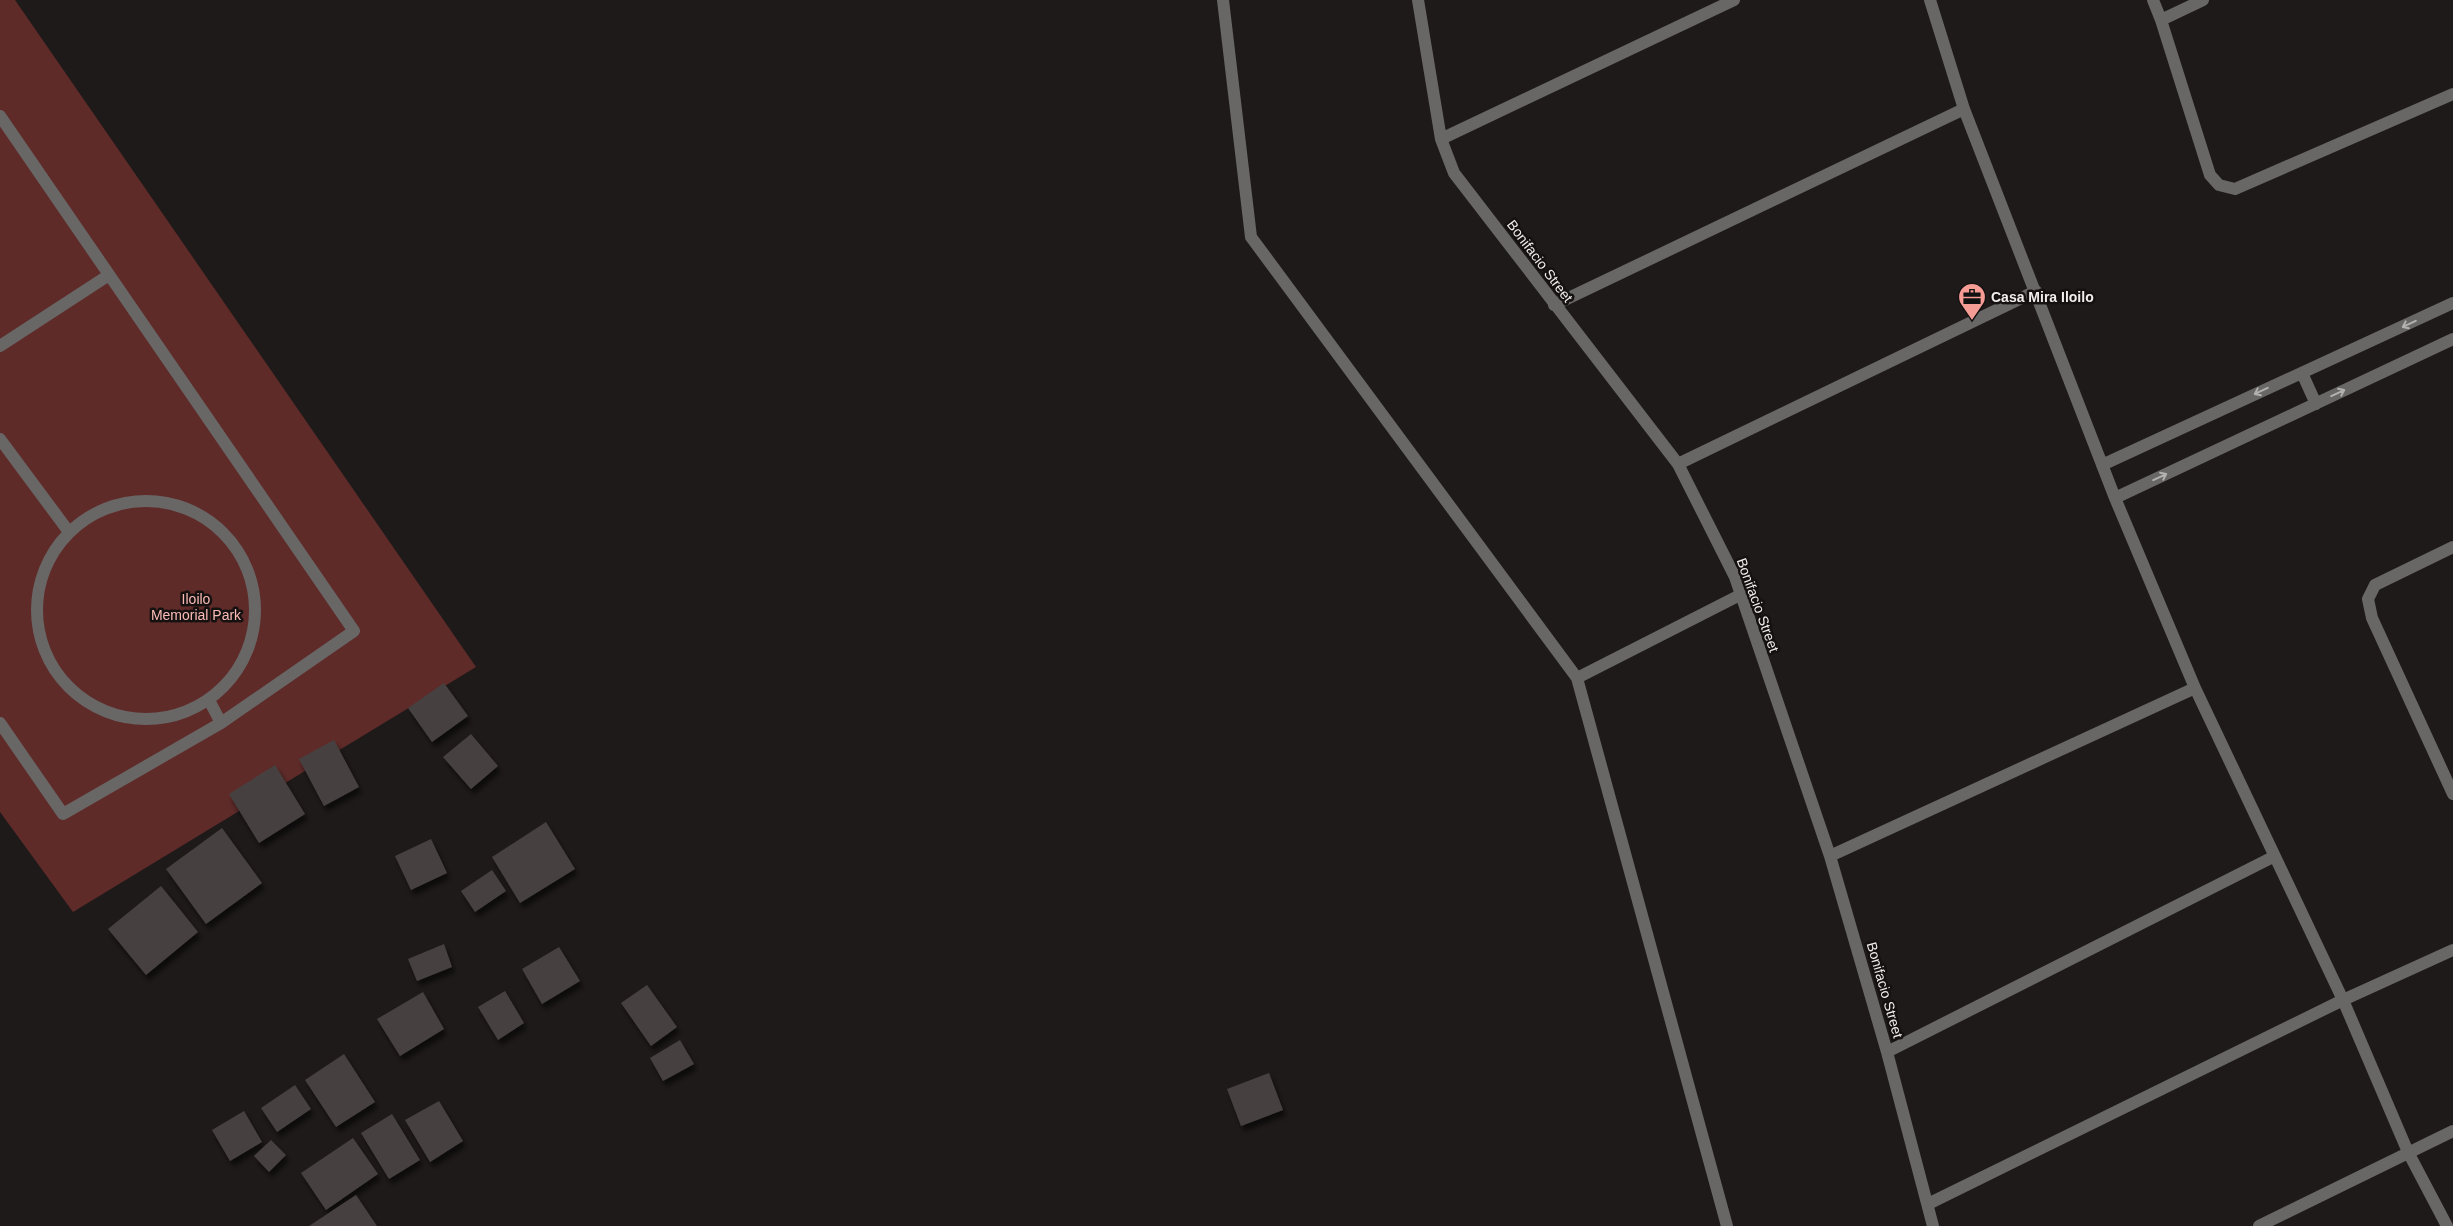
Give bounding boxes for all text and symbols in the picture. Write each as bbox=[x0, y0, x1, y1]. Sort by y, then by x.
street label: Bonifacio Street bbox=[1504, 217, 1576, 305]
office icon: Casa Mira Iloilo bbox=[1957, 282, 1987, 321]
place label: Casa Mira Iloilo bbox=[1991, 289, 2094, 305]
one-way arrow bbox=[2402, 319, 2417, 329]
one-way arrow bbox=[2254, 387, 2269, 397]
one-way arrow bbox=[2330, 388, 2345, 397]
one-way arrow bbox=[2152, 472, 2167, 482]
street label: Bonifacio Street bbox=[1734, 556, 1782, 654]
park label: Iloilo Memorial Park bbox=[151, 591, 242, 623]
street label: Bonifacio Street bbox=[1864, 940, 1906, 1040]

